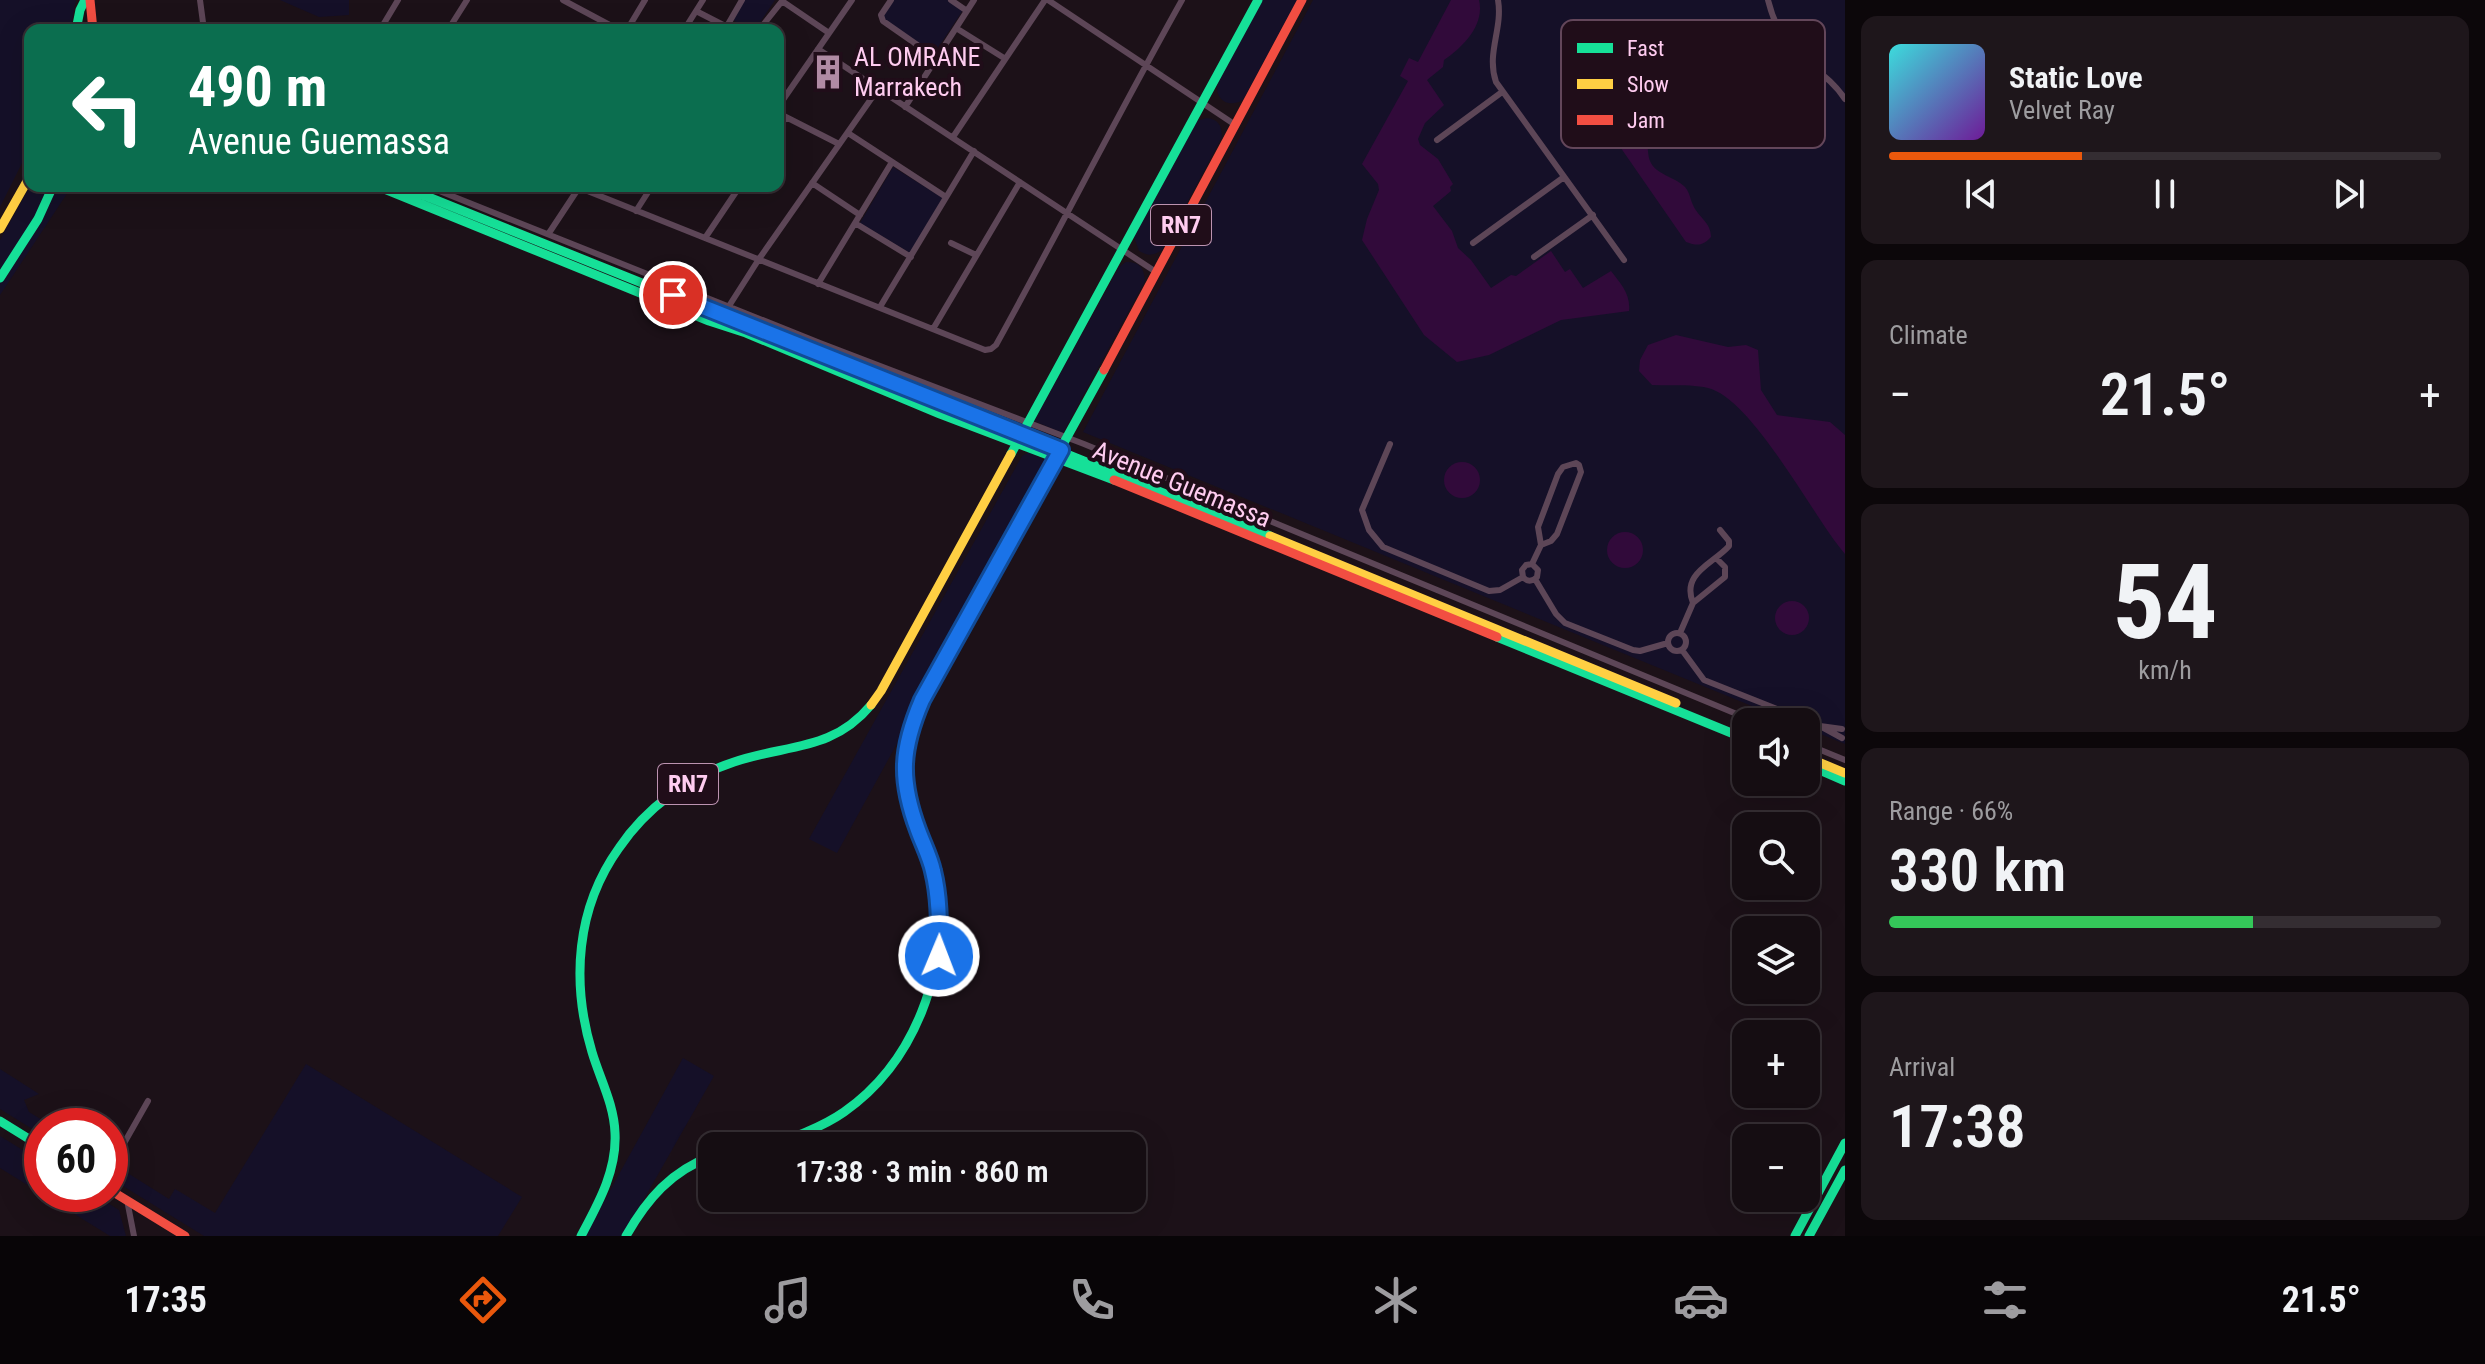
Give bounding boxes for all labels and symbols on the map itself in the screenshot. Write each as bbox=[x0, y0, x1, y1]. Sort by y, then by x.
legend bbox=[1561, 20, 1825, 148]
text: Fast bbox=[1627, 36, 1664, 61]
place label: AL OMRANE Marrakech bbox=[854, 42, 980, 102]
building icon: AL OMRANE Marrakech bbox=[809, 53, 847, 91]
text: Slow bbox=[1627, 72, 1669, 97]
text: Jam bbox=[1627, 108, 1665, 133]
road number: RN7 bbox=[1151, 205, 1211, 245]
pin bbox=[639, 261, 707, 329]
street label: Avenue Guemassa bbox=[1089, 435, 1275, 533]
road number: RN7 bbox=[658, 764, 718, 804]
position arrow bbox=[897, 914, 981, 998]
speed limit sign: 60 bbox=[24, 1108, 128, 1212]

